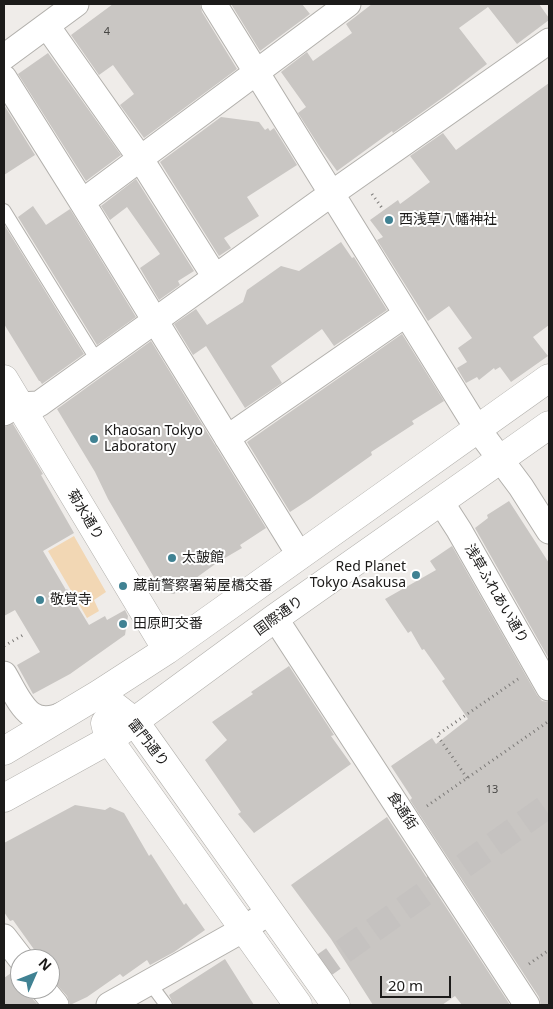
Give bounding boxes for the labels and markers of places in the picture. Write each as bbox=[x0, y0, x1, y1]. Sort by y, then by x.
place label: 西浅草八幡神社 bbox=[399, 212, 497, 228]
marker: 西浅草八幡神社 bbox=[383, 214, 395, 226]
place label: Khaosan Tokyo Laboratory bbox=[104, 423, 203, 456]
marker: Khaosan Tokyo Laboratory bbox=[88, 433, 100, 445]
place label: 太皷館 bbox=[182, 550, 224, 566]
marker: 太皷館 bbox=[166, 552, 178, 564]
place label: Red Planet Tokyo Asakusa bbox=[310, 559, 406, 592]
marker: Red Planet Tokyo Asakusa bbox=[410, 569, 422, 581]
place label: 蔵前警察署菊屋橋交番 bbox=[133, 578, 273, 594]
marker: 蔵前警察署菊屋橋交番 bbox=[117, 580, 129, 592]
place label: 敬覚寺 bbox=[50, 592, 92, 608]
marker: 敬覚寺 bbox=[34, 594, 46, 606]
place label: 田原町交番 bbox=[133, 616, 203, 632]
marker: 田原町交番 bbox=[117, 618, 129, 630]

